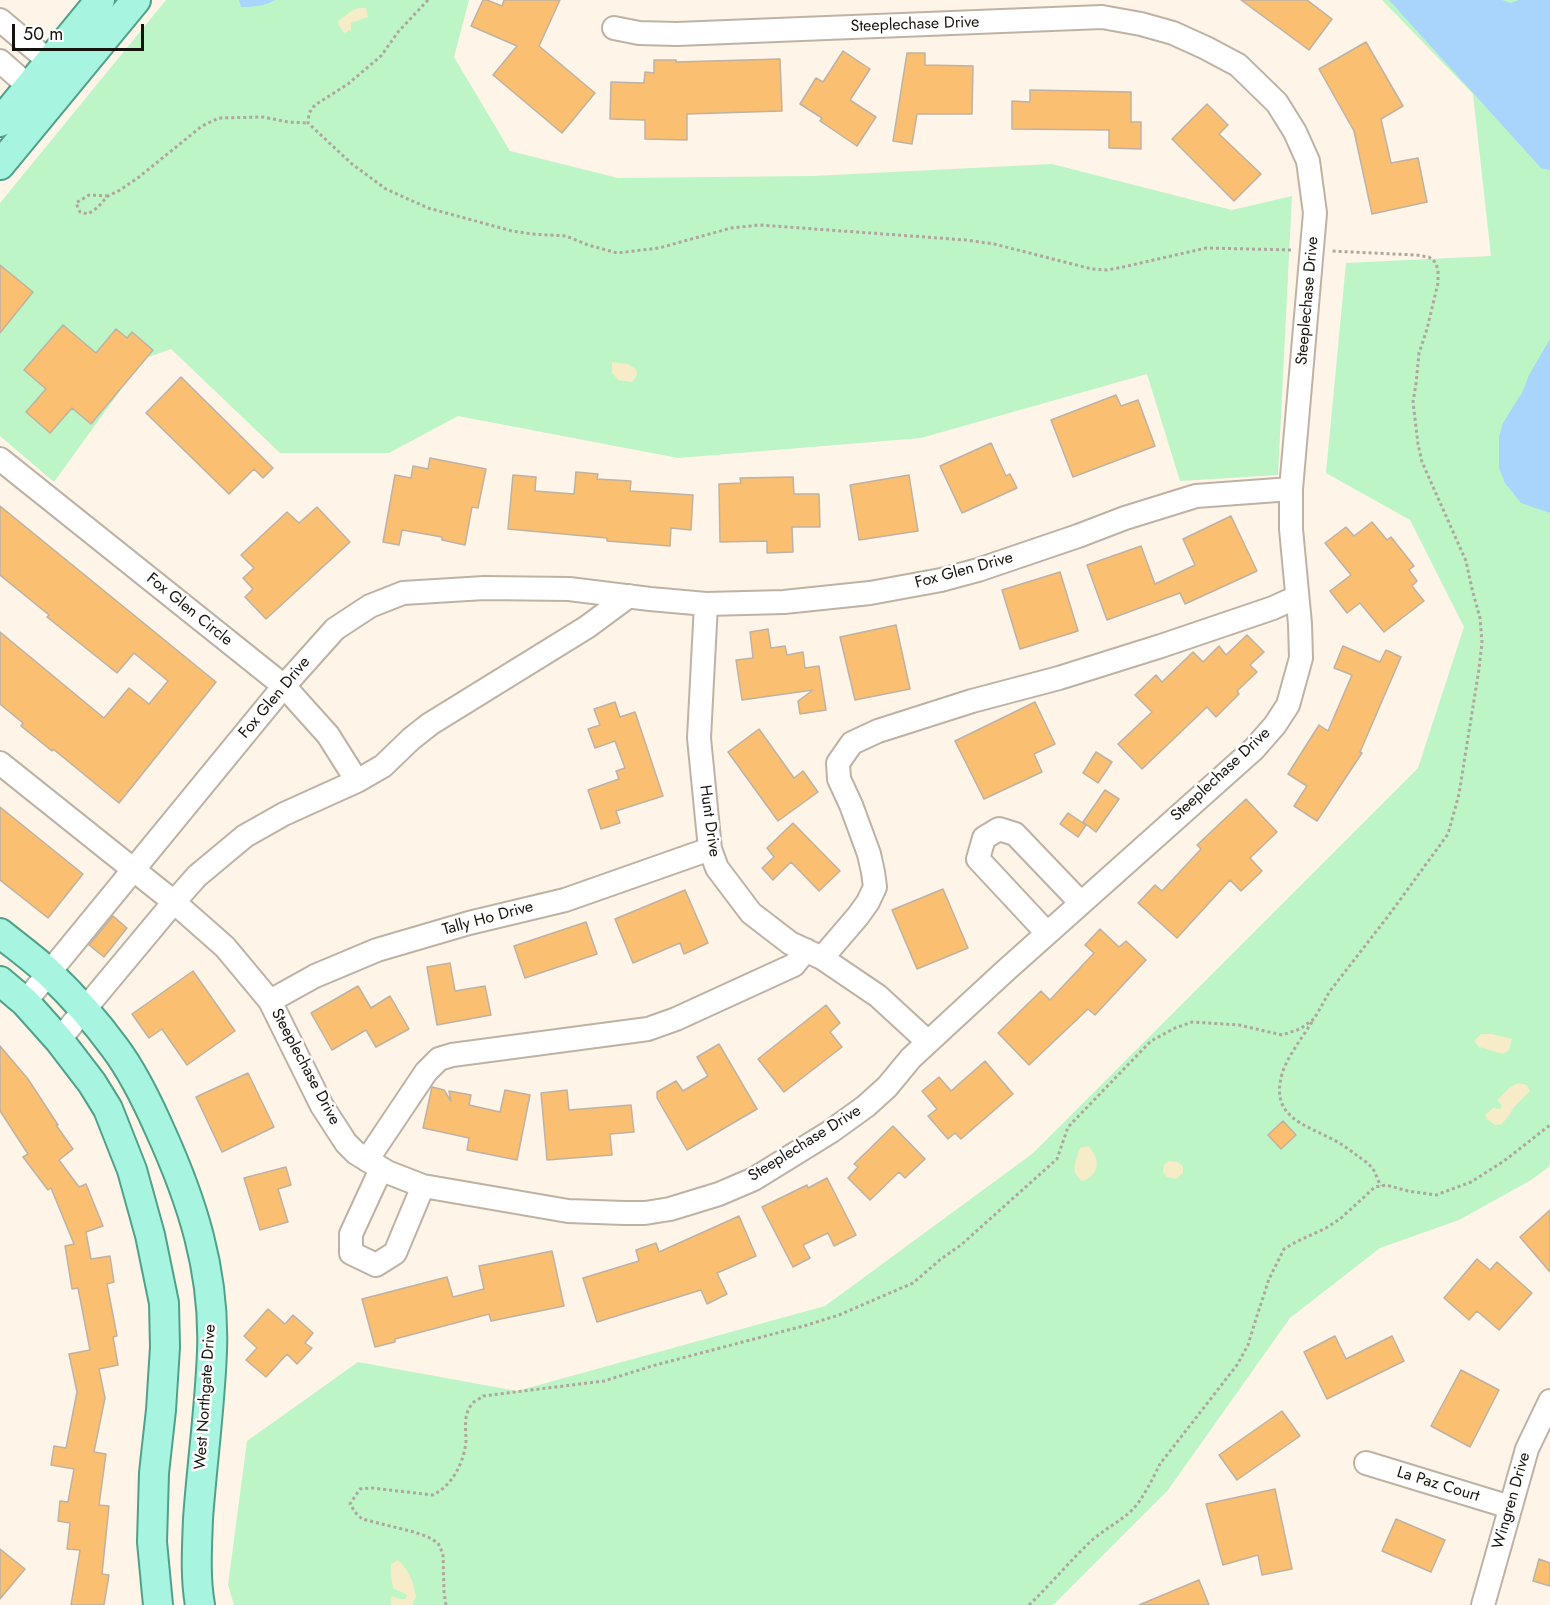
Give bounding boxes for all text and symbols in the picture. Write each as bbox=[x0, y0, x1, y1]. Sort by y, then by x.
scale bar bbox=[15, 12, 147, 50]
street label: Steeplechase Drive bbox=[850, 13, 980, 37]
text: 50 m bbox=[23, 21, 63, 47]
street label: Steeplechase Drive bbox=[1293, 236, 1323, 366]
street label: Fox Glen Drive bbox=[913, 549, 1015, 593]
street label: Fox Glen Circle bbox=[142, 570, 236, 650]
street label: Fox Glen Drive bbox=[235, 653, 315, 743]
street label: Steeplechase Drive bbox=[1167, 724, 1275, 826]
street label: Hunt Drive bbox=[694, 784, 724, 858]
street label: Tally Ho Drive bbox=[440, 898, 536, 940]
street label: Steeplechase Drive bbox=[266, 1006, 344, 1128]
street label: Steeplechase Drive bbox=[745, 1102, 865, 1186]
street label: West Northgate Drive bbox=[191, 1324, 221, 1470]
street label: Wingren Drive bbox=[1489, 1450, 1535, 1552]
street label: La Paz Court bbox=[1394, 1463, 1482, 1507]

